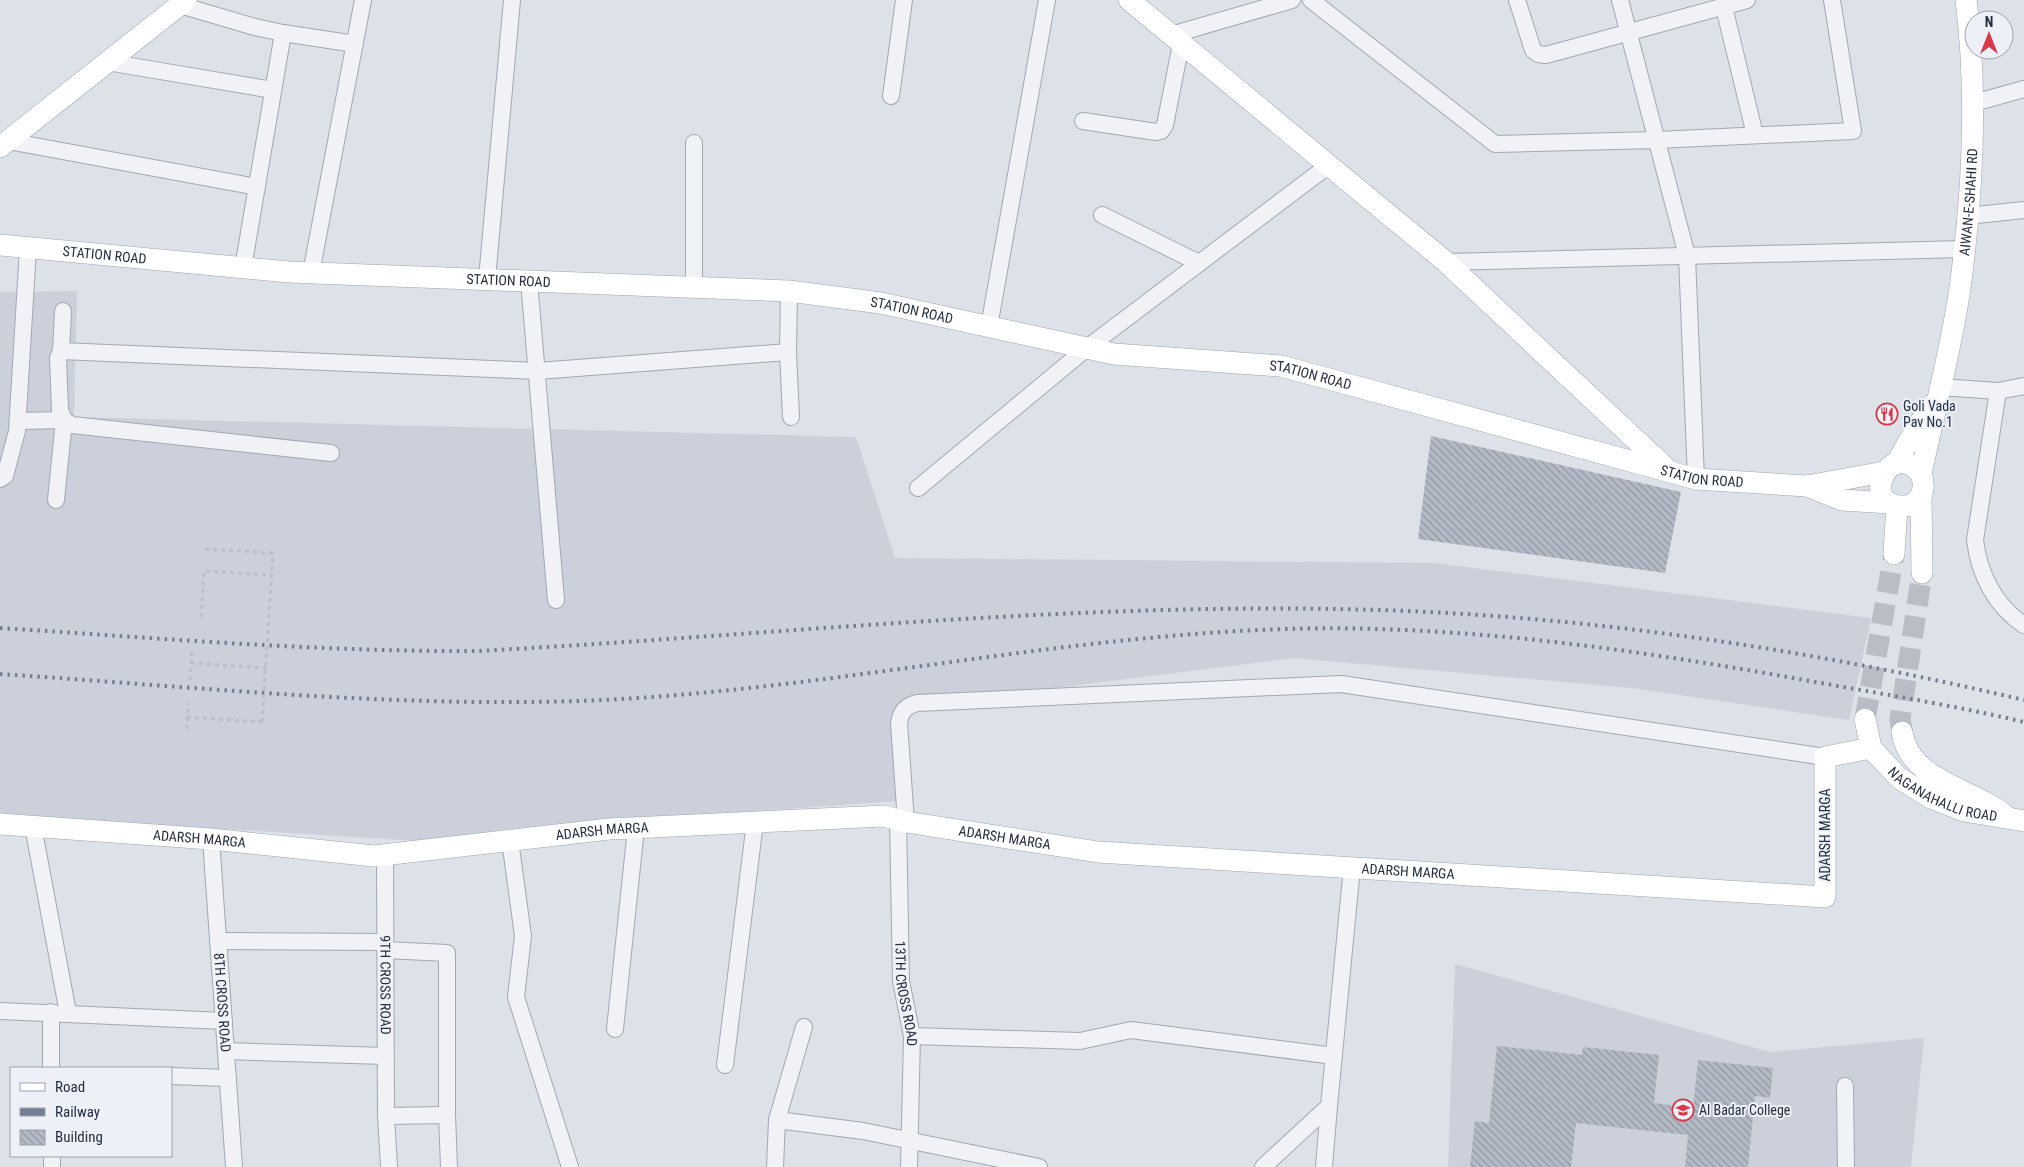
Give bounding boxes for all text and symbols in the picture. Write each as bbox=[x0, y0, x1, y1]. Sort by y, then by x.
north arrow bbox=[1964, 10, 2014, 60]
text: N bbox=[1985, 14, 1993, 30]
street label: AIWAN-E-SHAHI RD bbox=[1956, 148, 1980, 257]
street label: STATION ROAD bbox=[62, 243, 147, 267]
street label: STATION ROAD bbox=[466, 271, 551, 290]
street label: STATION ROAD bbox=[870, 294, 955, 327]
street label: STATION ROAD bbox=[1269, 357, 1353, 393]
place label: Goli Vada Pav No.1 bbox=[1903, 398, 1956, 430]
restaurant icon: Goli Vada Pav No.1 bbox=[1875, 402, 1899, 426]
street label: STATION ROAD bbox=[1659, 462, 1744, 490]
street label: NAGANAHALLI ROAD bbox=[1885, 764, 1998, 824]
street label: ADARSH MARGA bbox=[1817, 788, 1833, 882]
street label: ADARSH MARGA bbox=[555, 819, 649, 843]
street label: ADARSH MARGA bbox=[957, 822, 1052, 853]
street label: ADARSH MARGA bbox=[152, 827, 247, 851]
street label: ADARSH MARGA bbox=[1361, 860, 1455, 882]
street label: 9TH CROSS ROAD bbox=[377, 935, 394, 1035]
street label: 13TH CROSS ROAD bbox=[892, 941, 920, 1046]
street label: 8TH CROSS ROAD bbox=[211, 952, 234, 1053]
legend bbox=[10, 1067, 172, 1157]
text: Road bbox=[55, 1078, 85, 1096]
school or university icon: Al Badar College bbox=[1671, 1098, 1695, 1122]
place label: Al Badar College bbox=[1699, 1102, 1791, 1118]
text: Railway bbox=[55, 1103, 100, 1121]
text: Building bbox=[55, 1128, 103, 1146]

